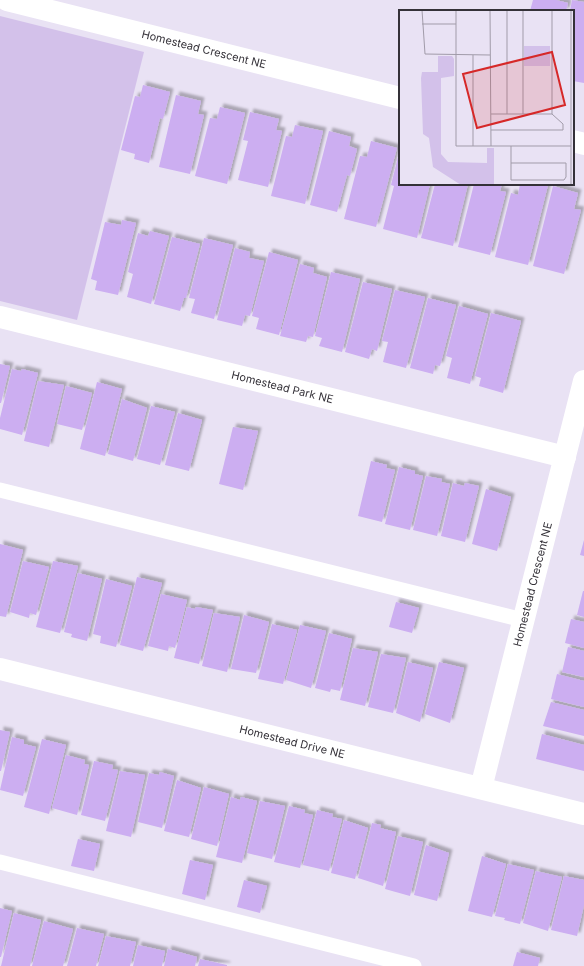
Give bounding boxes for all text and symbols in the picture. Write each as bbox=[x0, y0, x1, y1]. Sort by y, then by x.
inset map bbox=[399, 10, 574, 185]
street label: Homestead Crescent NE bbox=[140, 27, 268, 71]
street label: Homestead Park NE bbox=[230, 368, 335, 406]
street label: Homestead Crescent NE bbox=[510, 521, 555, 648]
street label: Homestead Drive NE bbox=[238, 722, 346, 761]

